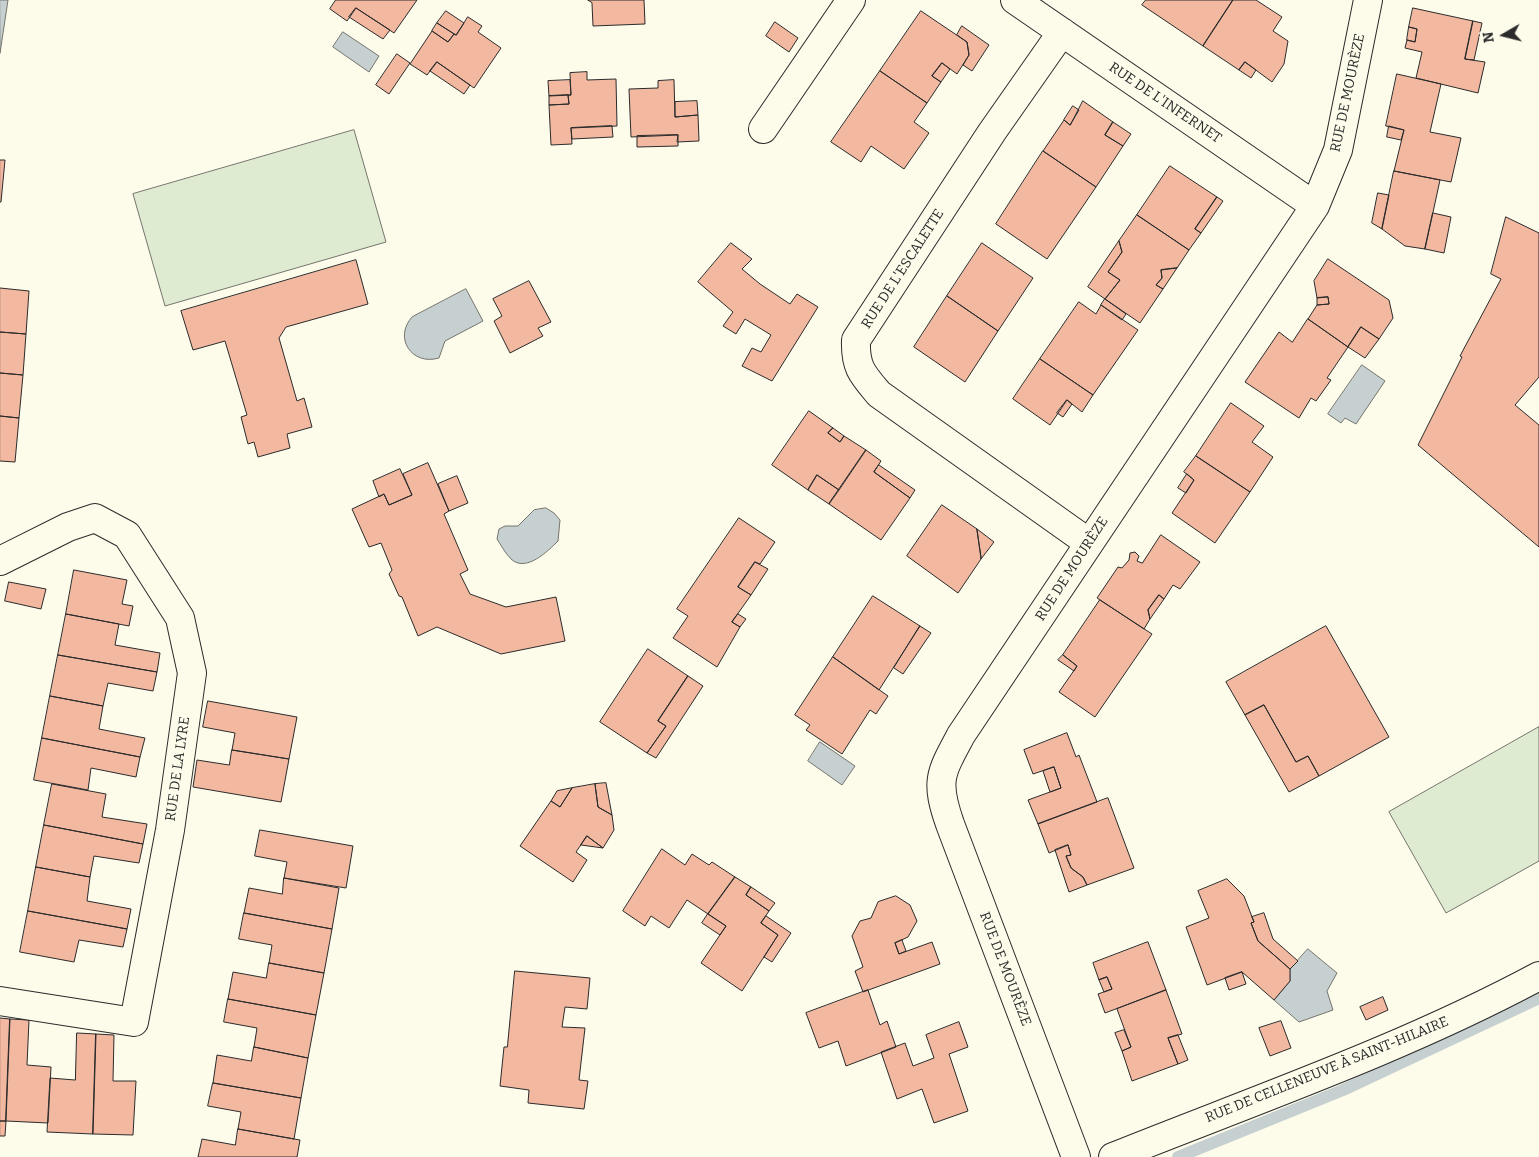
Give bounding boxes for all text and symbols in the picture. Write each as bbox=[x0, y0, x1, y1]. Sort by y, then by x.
north arrow bbox=[1479, 10, 1529, 60]
text: N bbox=[1479, 31, 1498, 44]
street label: RUE DE MOURÈZE bbox=[1327, 32, 1369, 154]
street label: RUE DE L'INFERNET bbox=[1105, 59, 1225, 147]
street label: RUE DE L'ESCALETTE bbox=[858, 206, 948, 332]
street label: RUE DE MOURÈZE bbox=[1032, 514, 1112, 624]
street label: RUE DE LA LYRE bbox=[162, 716, 194, 822]
street label: RUE DE MOURÈZE bbox=[976, 910, 1034, 1028]
street label: RUE DE CELLENEUVE À SAINT-HILAIRE bbox=[1203, 1013, 1451, 1127]

